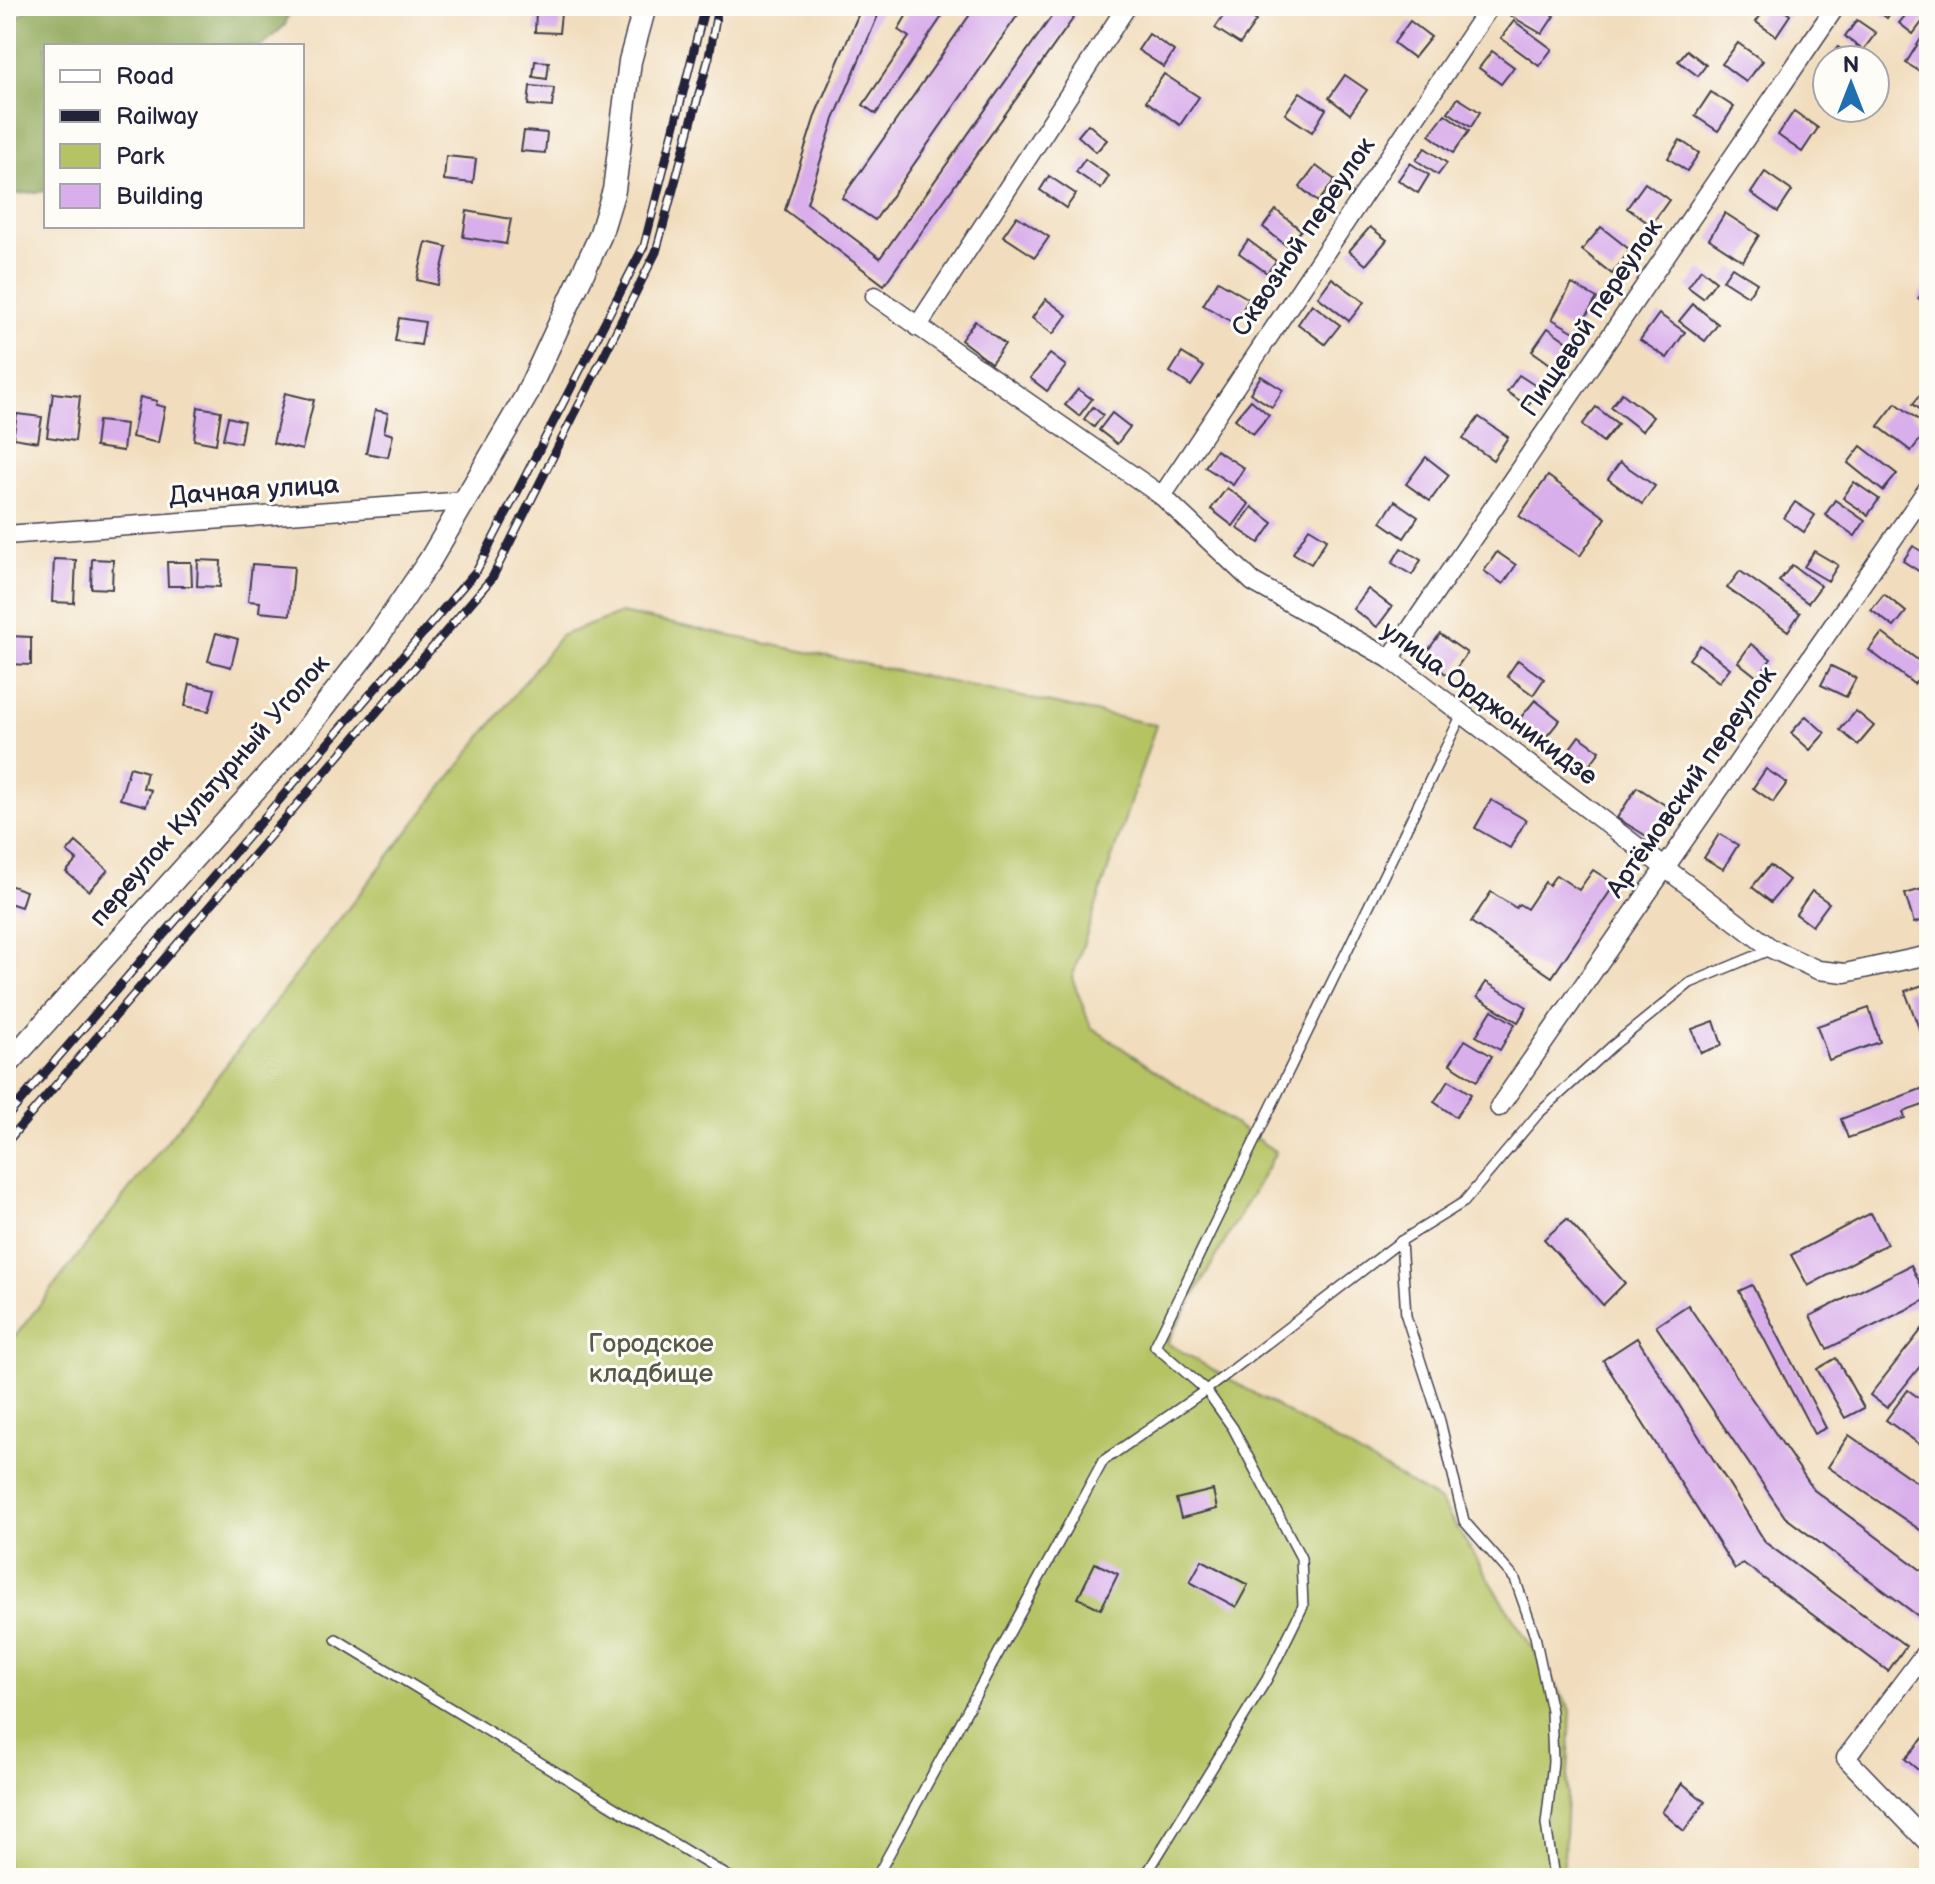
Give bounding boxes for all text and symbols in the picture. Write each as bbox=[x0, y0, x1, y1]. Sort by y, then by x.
legend bbox=[44, 44, 304, 228]
north arrow bbox=[1811, 44, 1891, 124]
text: N bbox=[1843, 52, 1859, 79]
text: Road bbox=[116, 62, 174, 91]
text: Railway bbox=[116, 102, 198, 131]
street label: Сквозной переулок bbox=[1226, 131, 1382, 343]
text: Park bbox=[116, 142, 164, 171]
text: Building bbox=[116, 182, 203, 211]
street label: Пищевой переулок bbox=[1514, 213, 1670, 423]
street label: Дачная улица bbox=[168, 470, 340, 512]
street label: улица Орджоникидзе bbox=[1375, 615, 1603, 793]
street label: переулок Культурный Уголок bbox=[84, 649, 337, 933]
street label: Артёмовский переулок bbox=[1600, 660, 1784, 905]
park label: Городское кладбище bbox=[588, 1329, 714, 1390]

